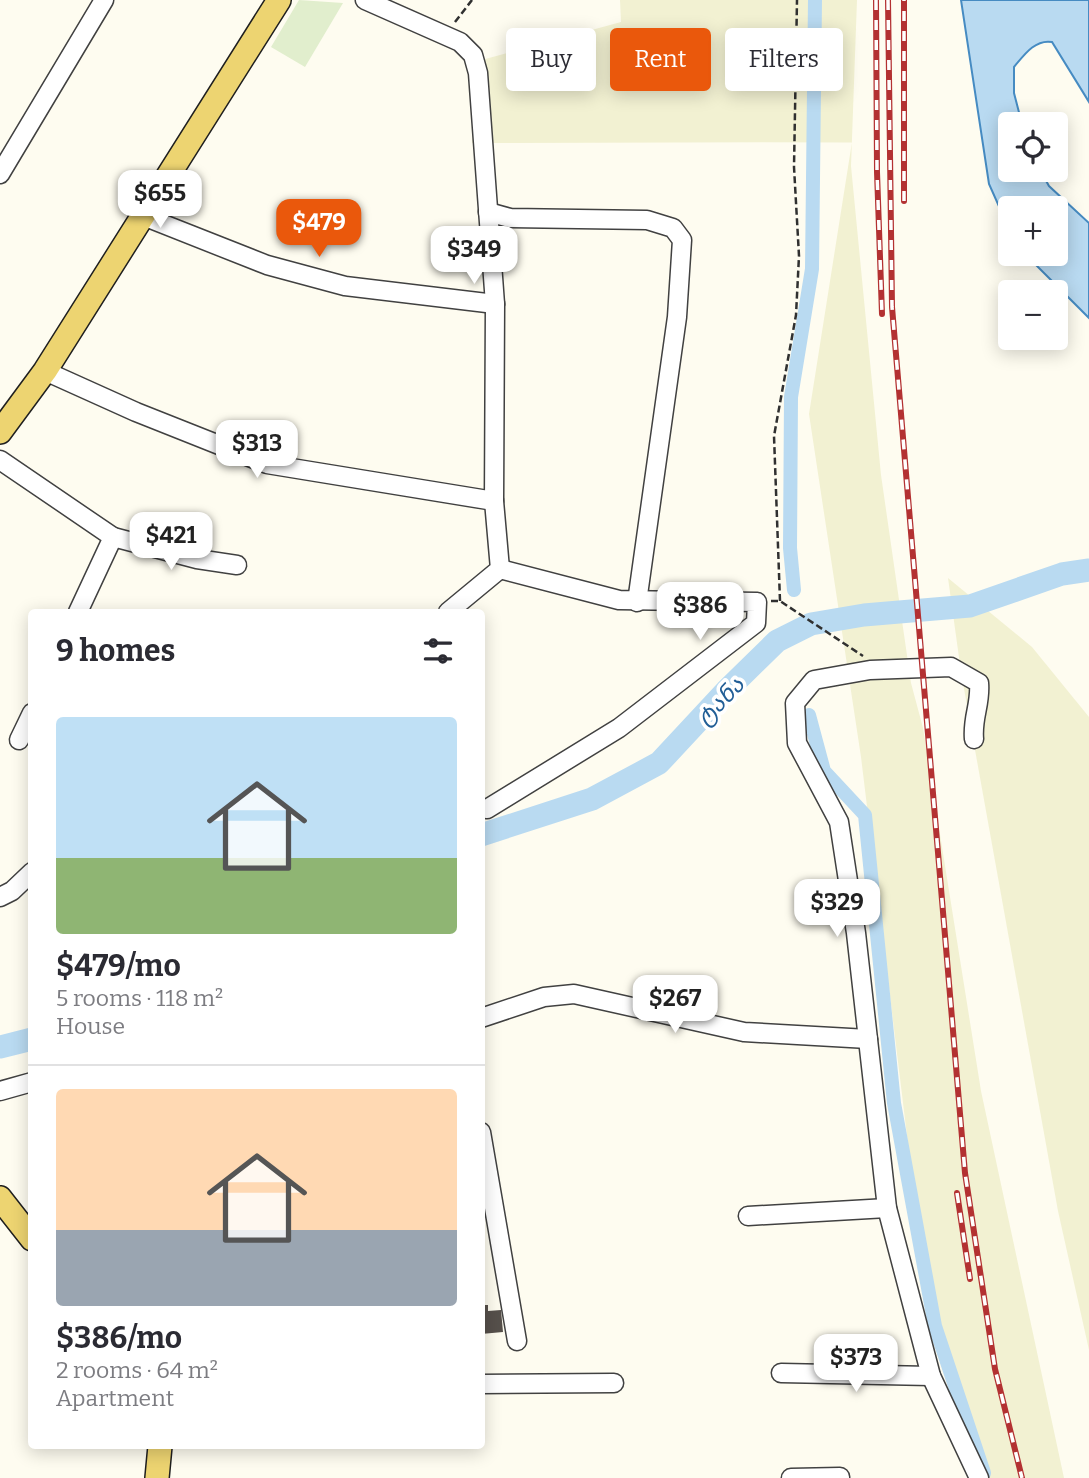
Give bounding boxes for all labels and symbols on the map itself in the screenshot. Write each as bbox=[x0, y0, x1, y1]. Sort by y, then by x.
pin: $655 bbox=[119, 170, 201, 230]
pin: $479 bbox=[278, 200, 360, 259]
pin: $349 bbox=[433, 226, 515, 286]
pin: $313 bbox=[216, 420, 298, 480]
pin: $421 bbox=[130, 512, 212, 572]
pin: $386 bbox=[659, 582, 741, 642]
water label: ტანა bbox=[690, 671, 750, 731]
pin: $329 bbox=[796, 880, 878, 939]
pin: $267 bbox=[634, 976, 716, 1035]
pin: $373 bbox=[815, 1334, 897, 1394]

